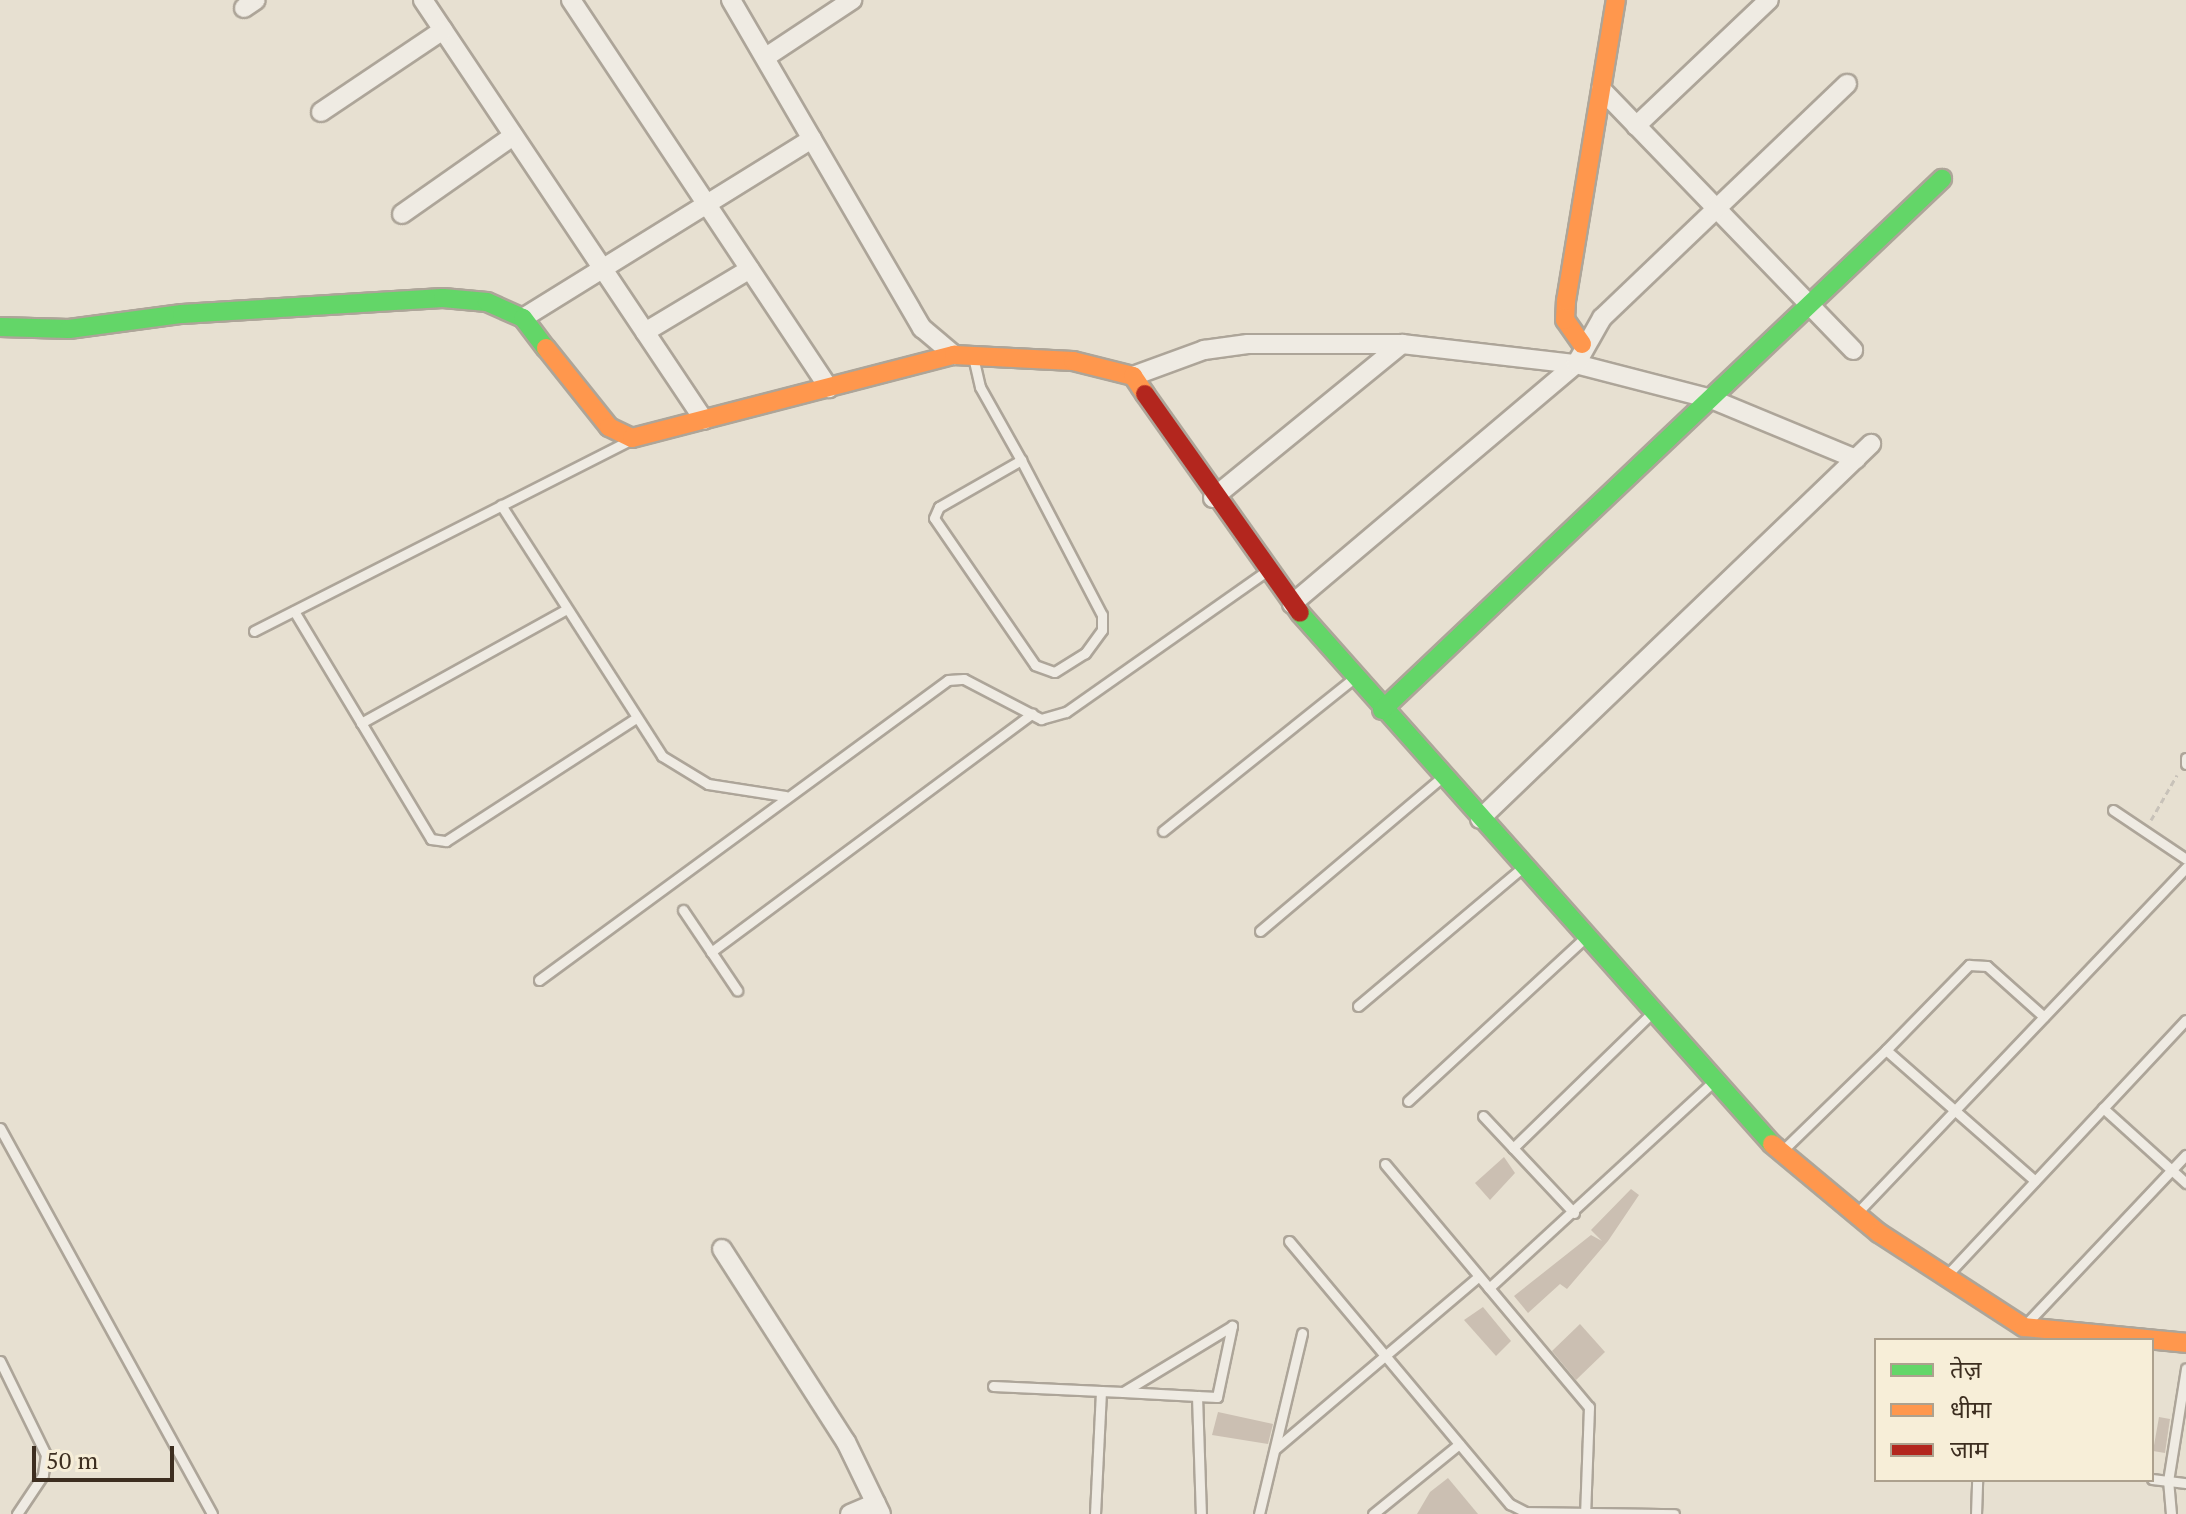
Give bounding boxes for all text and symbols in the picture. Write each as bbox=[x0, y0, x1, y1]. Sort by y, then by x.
legend bbox=[1874, 1338, 2154, 1482]
text: तेज़ bbox=[1950, 1353, 1982, 1385]
text: धीमा bbox=[1950, 1393, 1992, 1425]
scale bar bbox=[36, 1430, 178, 1480]
text: जाम bbox=[1950, 1433, 1988, 1465]
text: 50 m bbox=[46, 1444, 98, 1476]

